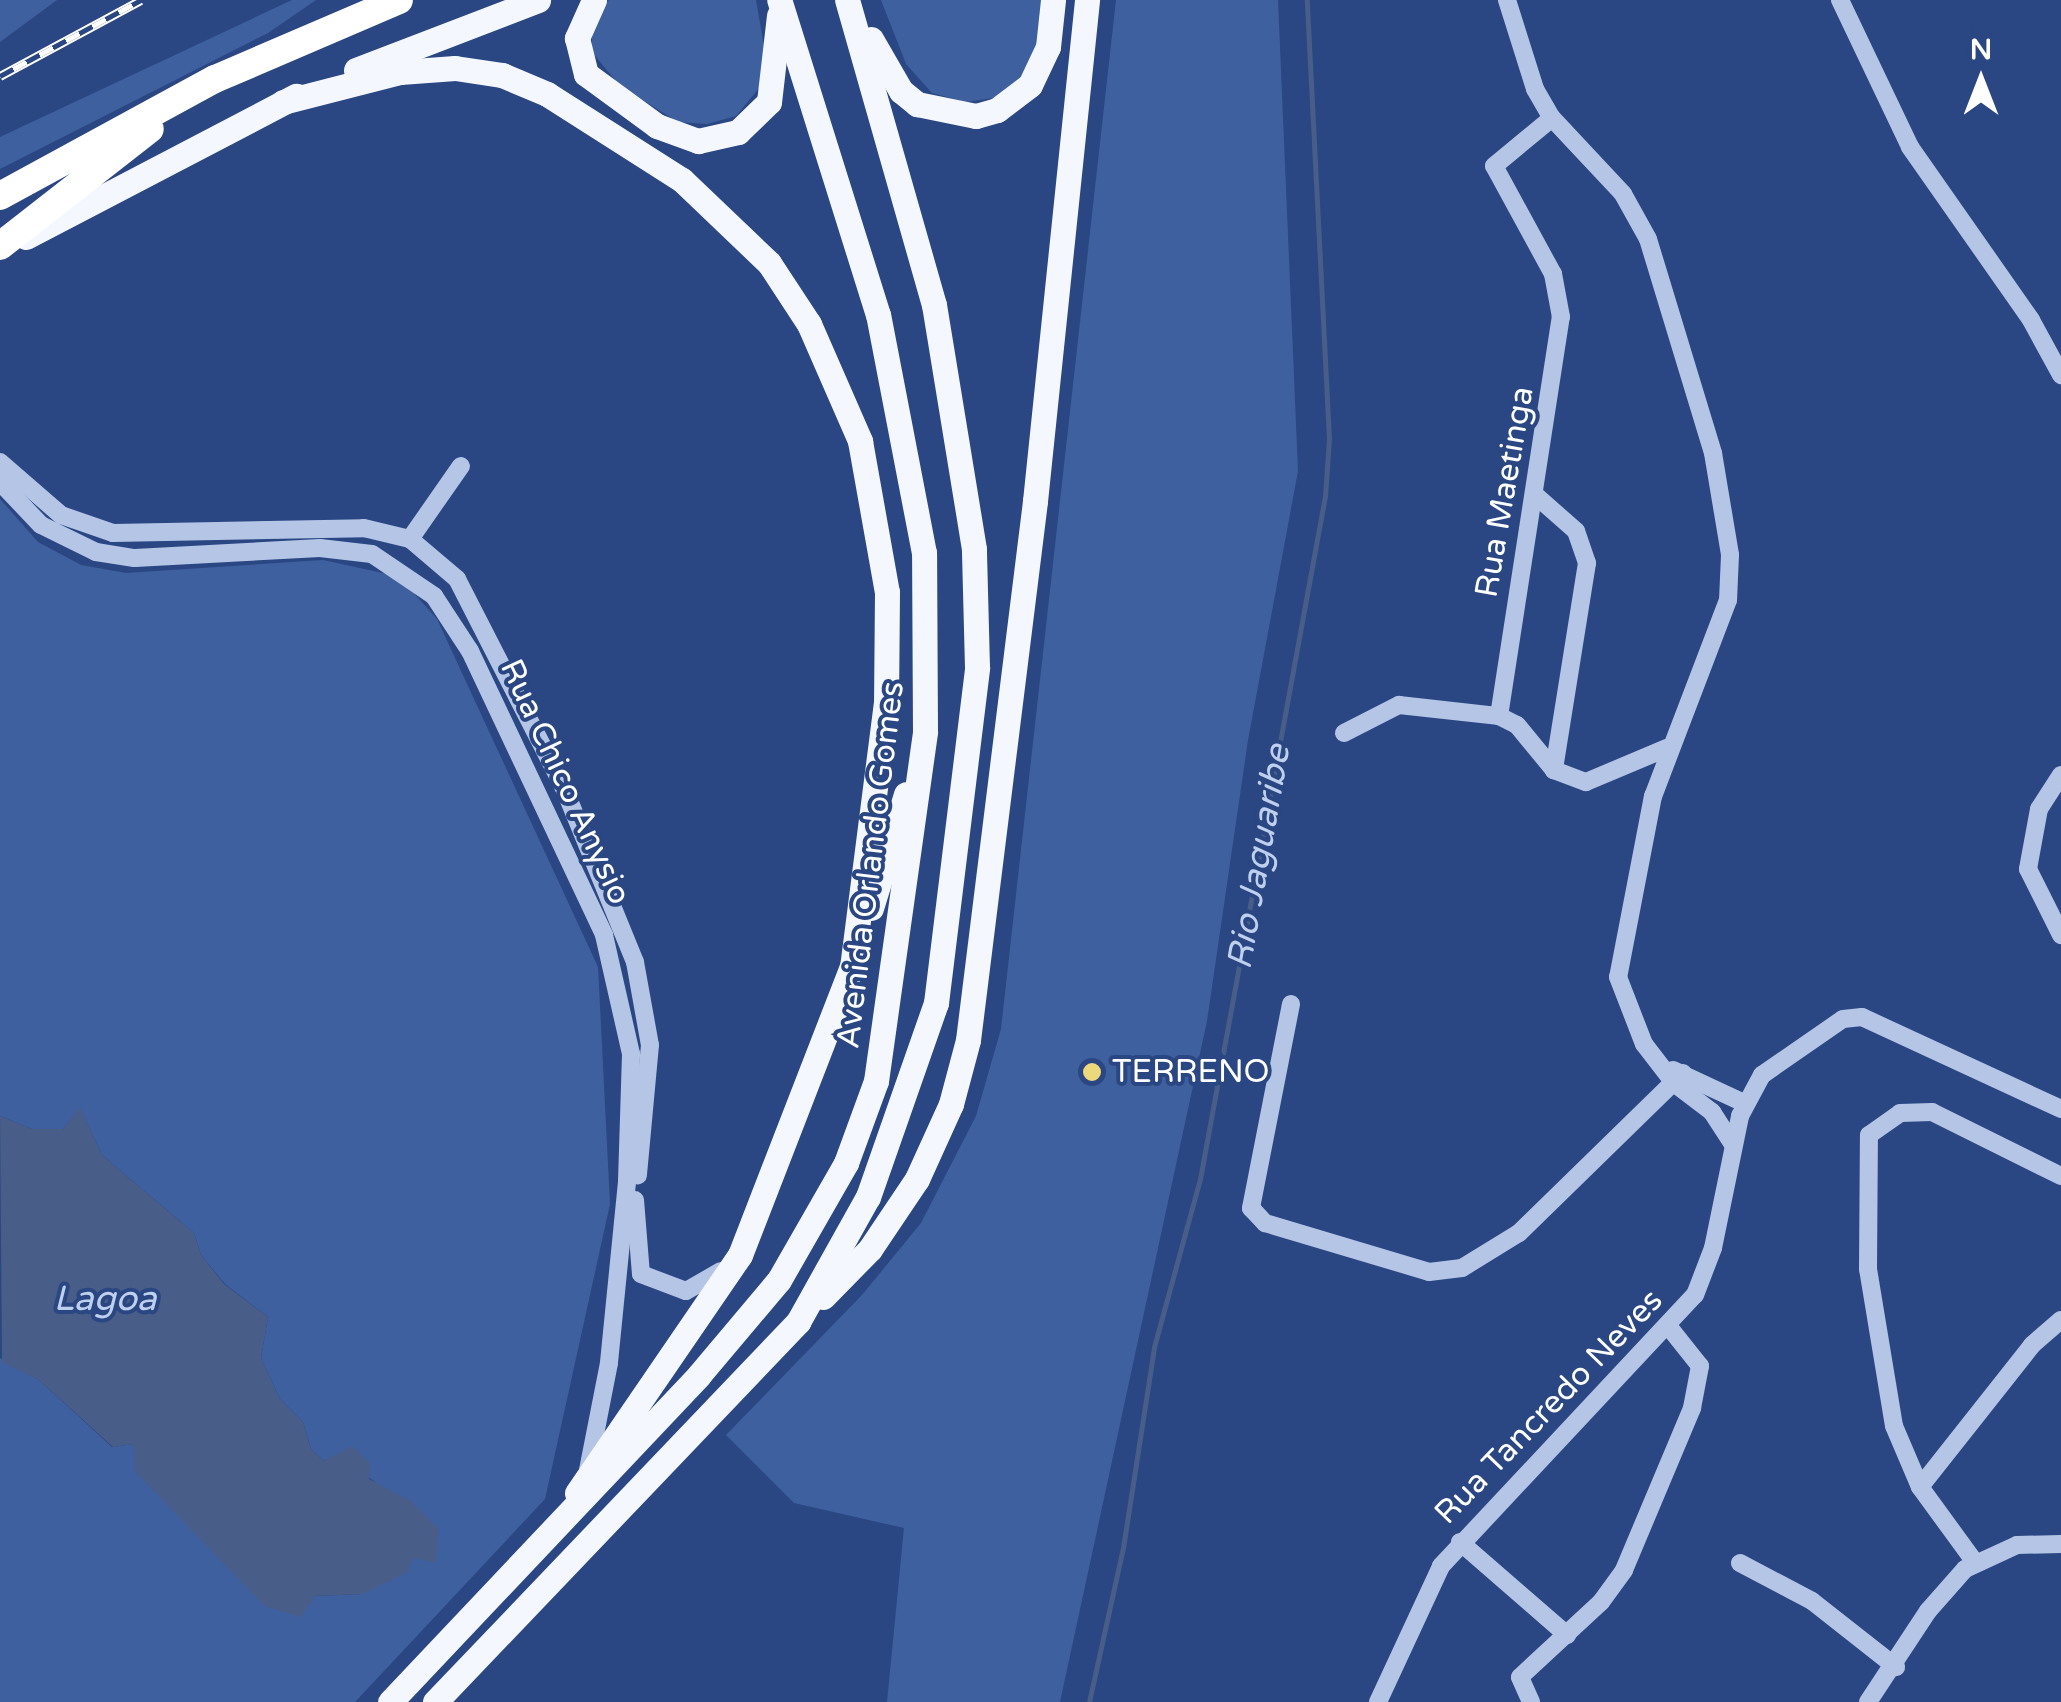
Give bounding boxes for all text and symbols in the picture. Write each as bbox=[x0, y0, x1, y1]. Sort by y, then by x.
north arrow bbox=[1931, 30, 2031, 130]
text: N bbox=[1970, 33, 1992, 67]
street label: Rua Maetinga bbox=[1468, 384, 1542, 600]
street label: Rua Chico Anysio bbox=[491, 653, 639, 911]
street label: Avenida Orlando Gomes bbox=[829, 679, 913, 1051]
water label: Rio Jaguaribe bbox=[1219, 742, 1299, 972]
place label: TERRENO bbox=[1112, 1053, 1270, 1091]
marker: TERRENO bbox=[1081, 1061, 1103, 1083]
water label: Lagoa bbox=[54, 1278, 156, 1320]
street label: Rua Tancredo Neves bbox=[1427, 1282, 1671, 1532]

